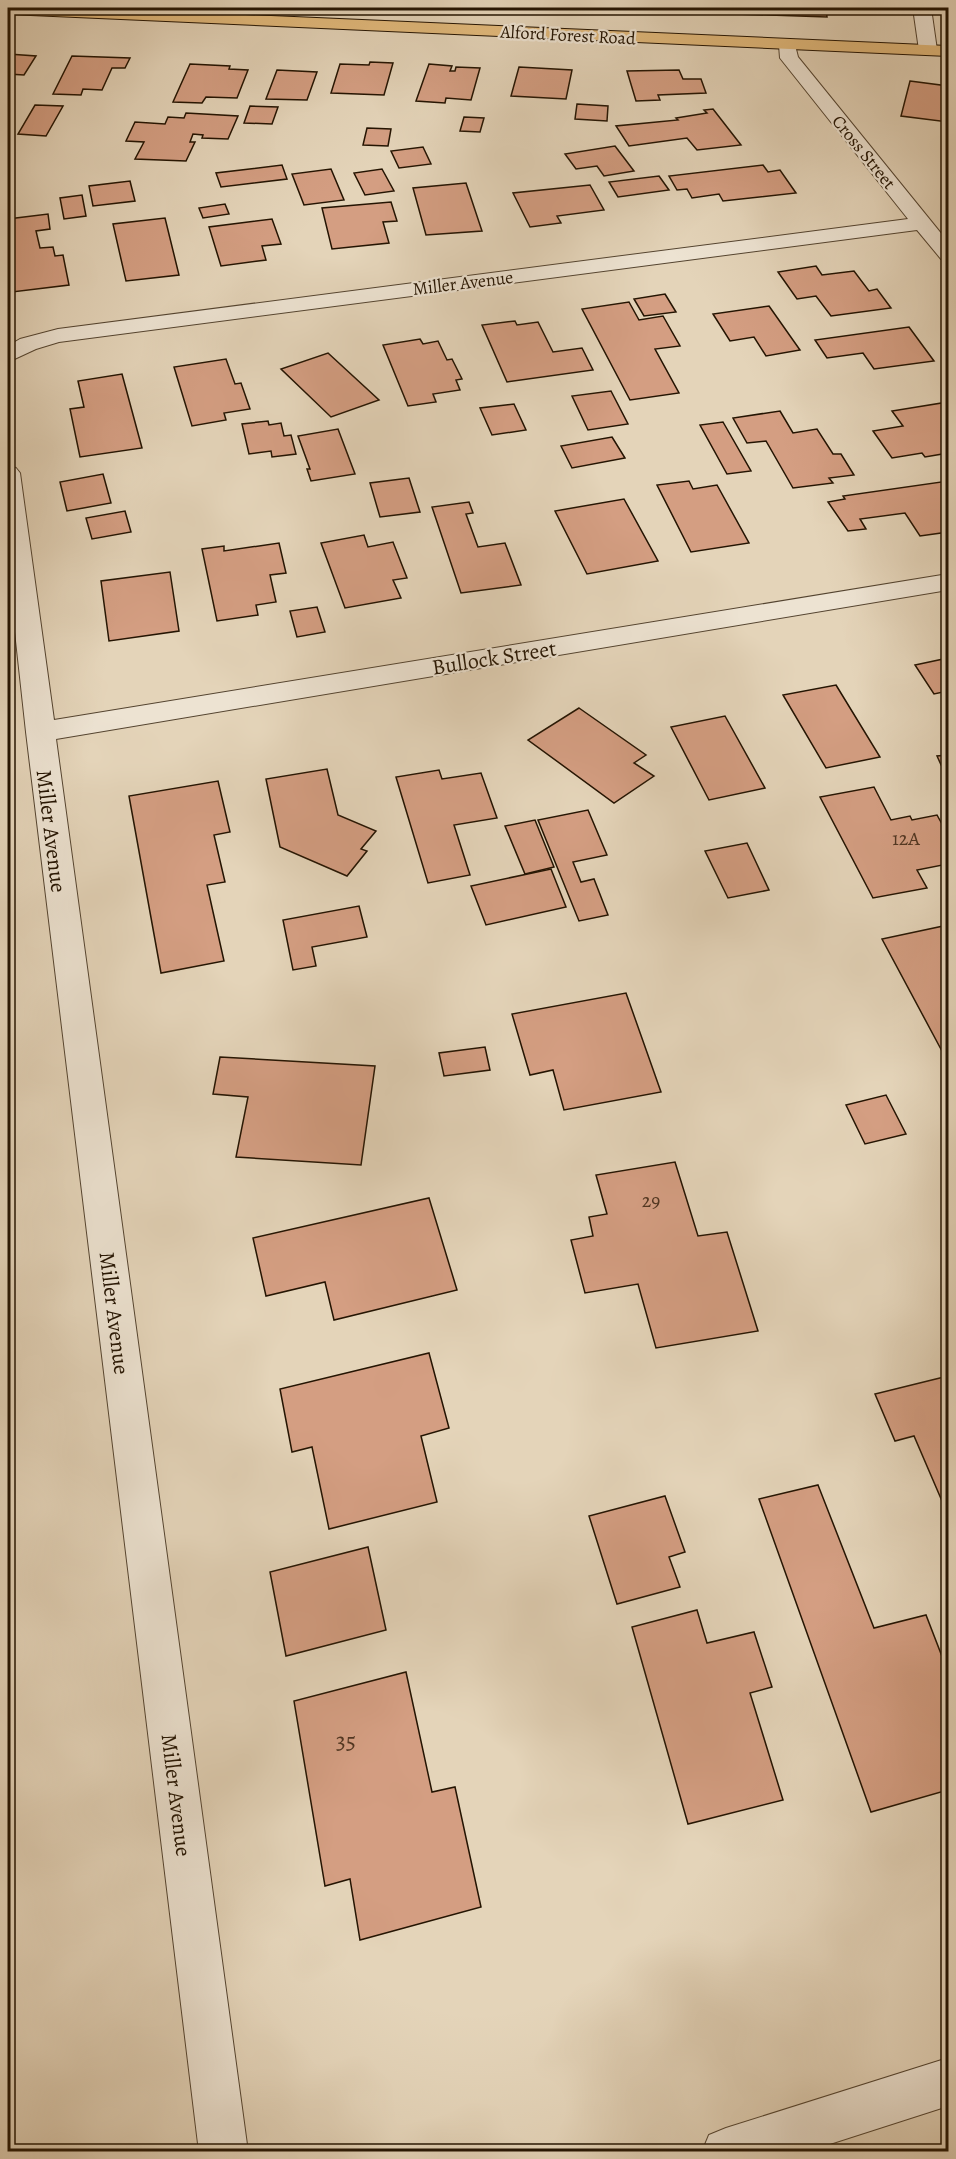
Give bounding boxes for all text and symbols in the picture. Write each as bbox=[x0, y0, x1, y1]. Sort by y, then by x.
street label: Alford Forest Road bbox=[499, 19, 637, 51]
street label: Cross Street bbox=[827, 110, 901, 194]
street label: Miller Avenue bbox=[411, 265, 515, 301]
street label: Bullock Street bbox=[430, 633, 558, 683]
street label: Miller Avenue bbox=[29, 768, 73, 894]
house number: 12A bbox=[892, 825, 920, 852]
house number: 29 bbox=[642, 1187, 660, 1214]
street label: Miller Avenue bbox=[92, 1250, 136, 1376]
house number: 35 bbox=[336, 1725, 356, 1757]
street label: Miller Avenue bbox=[154, 1732, 198, 1858]

